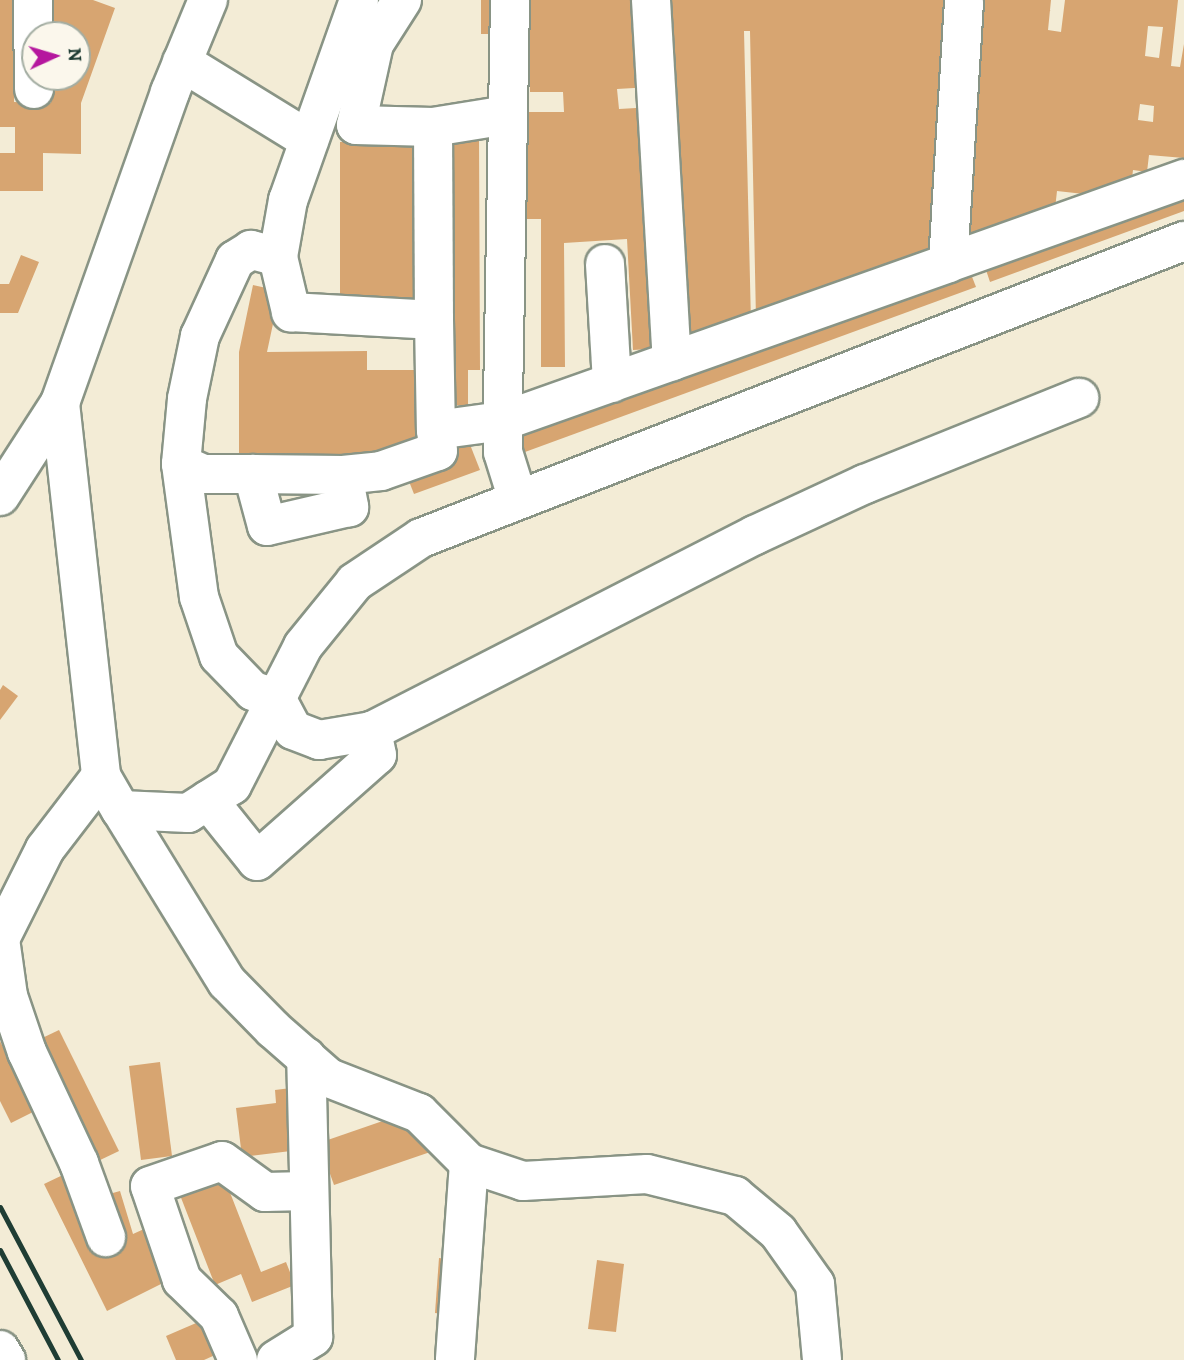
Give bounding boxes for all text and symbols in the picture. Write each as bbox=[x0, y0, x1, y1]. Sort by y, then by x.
north arrow bbox=[21, 21, 91, 91]
text: N bbox=[62, 47, 88, 62]

